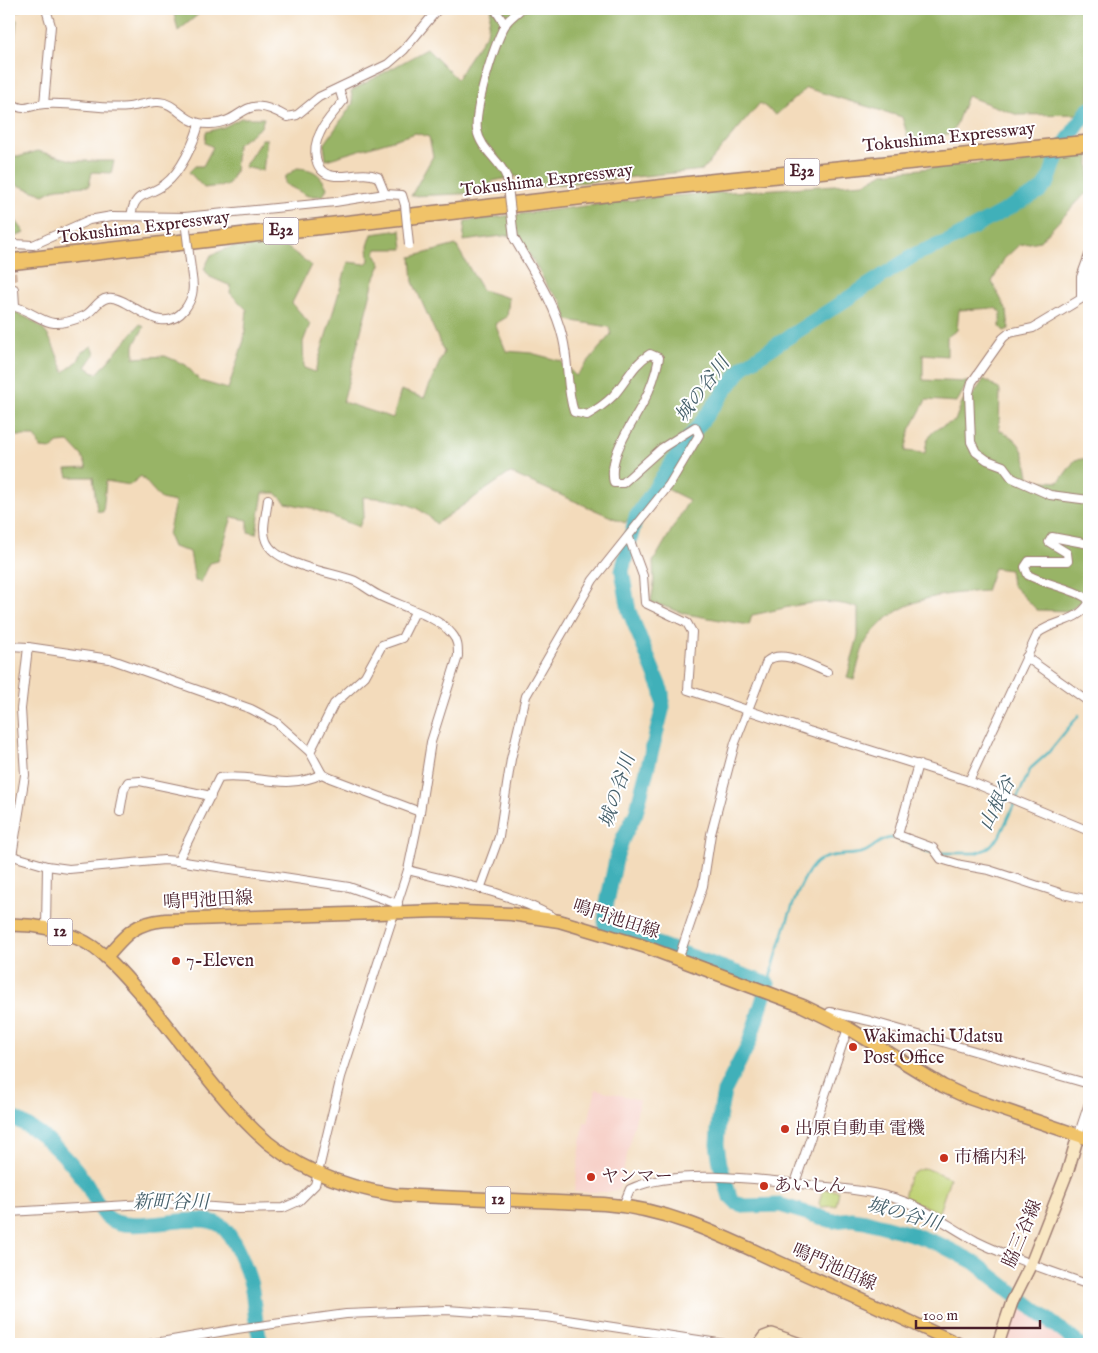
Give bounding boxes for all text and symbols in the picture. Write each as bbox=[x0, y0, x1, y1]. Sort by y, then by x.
street label: Tokushima Expressway bbox=[862, 117, 1036, 158]
road number: E32 bbox=[784, 158, 820, 186]
street label: Tokushima Expressway bbox=[460, 159, 634, 203]
street label: Tokushima Expressway bbox=[57, 206, 231, 250]
road number: E32 bbox=[264, 218, 298, 245]
water label: 城の谷川 bbox=[671, 351, 737, 428]
water label: 城の谷川 bbox=[595, 749, 642, 831]
water label: 山根谷 bbox=[974, 772, 1022, 835]
street label: 鳴門池田線 bbox=[162, 887, 254, 915]
street label: 鳴門池田線 bbox=[570, 895, 662, 945]
road number: 12 bbox=[48, 919, 72, 946]
place label: 7-Eleven bbox=[186, 950, 255, 973]
marker: 7-Eleven bbox=[170, 955, 182, 967]
place label: Wakimachi Udatsu Post Office bbox=[863, 1026, 1003, 1070]
marker: Wakimachi Udatsu Post Office bbox=[847, 1041, 859, 1053]
place label: 出原自動車 電機 bbox=[795, 1118, 925, 1141]
marker: 出原自動車 電機 bbox=[779, 1123, 791, 1135]
place label: 市橋内科 bbox=[954, 1147, 1026, 1170]
marker: 市橋内科 bbox=[938, 1152, 950, 1164]
place label: ヤンマー bbox=[601, 1166, 673, 1189]
marker: ヤンマー bbox=[585, 1171, 597, 1183]
place label: あいしん bbox=[774, 1175, 846, 1198]
marker: あいしん bbox=[758, 1180, 770, 1192]
road number: 12 bbox=[486, 1186, 510, 1214]
water label: 新町谷川 bbox=[133, 1191, 211, 1215]
water label: 城の谷川 bbox=[864, 1193, 946, 1238]
street label: 脇三谷線 bbox=[998, 1196, 1048, 1272]
street label: 鳴門池田線 bbox=[788, 1239, 880, 1297]
scale bar bbox=[916, 1298, 1039, 1330]
text: 100 m bbox=[923, 1306, 959, 1325]

